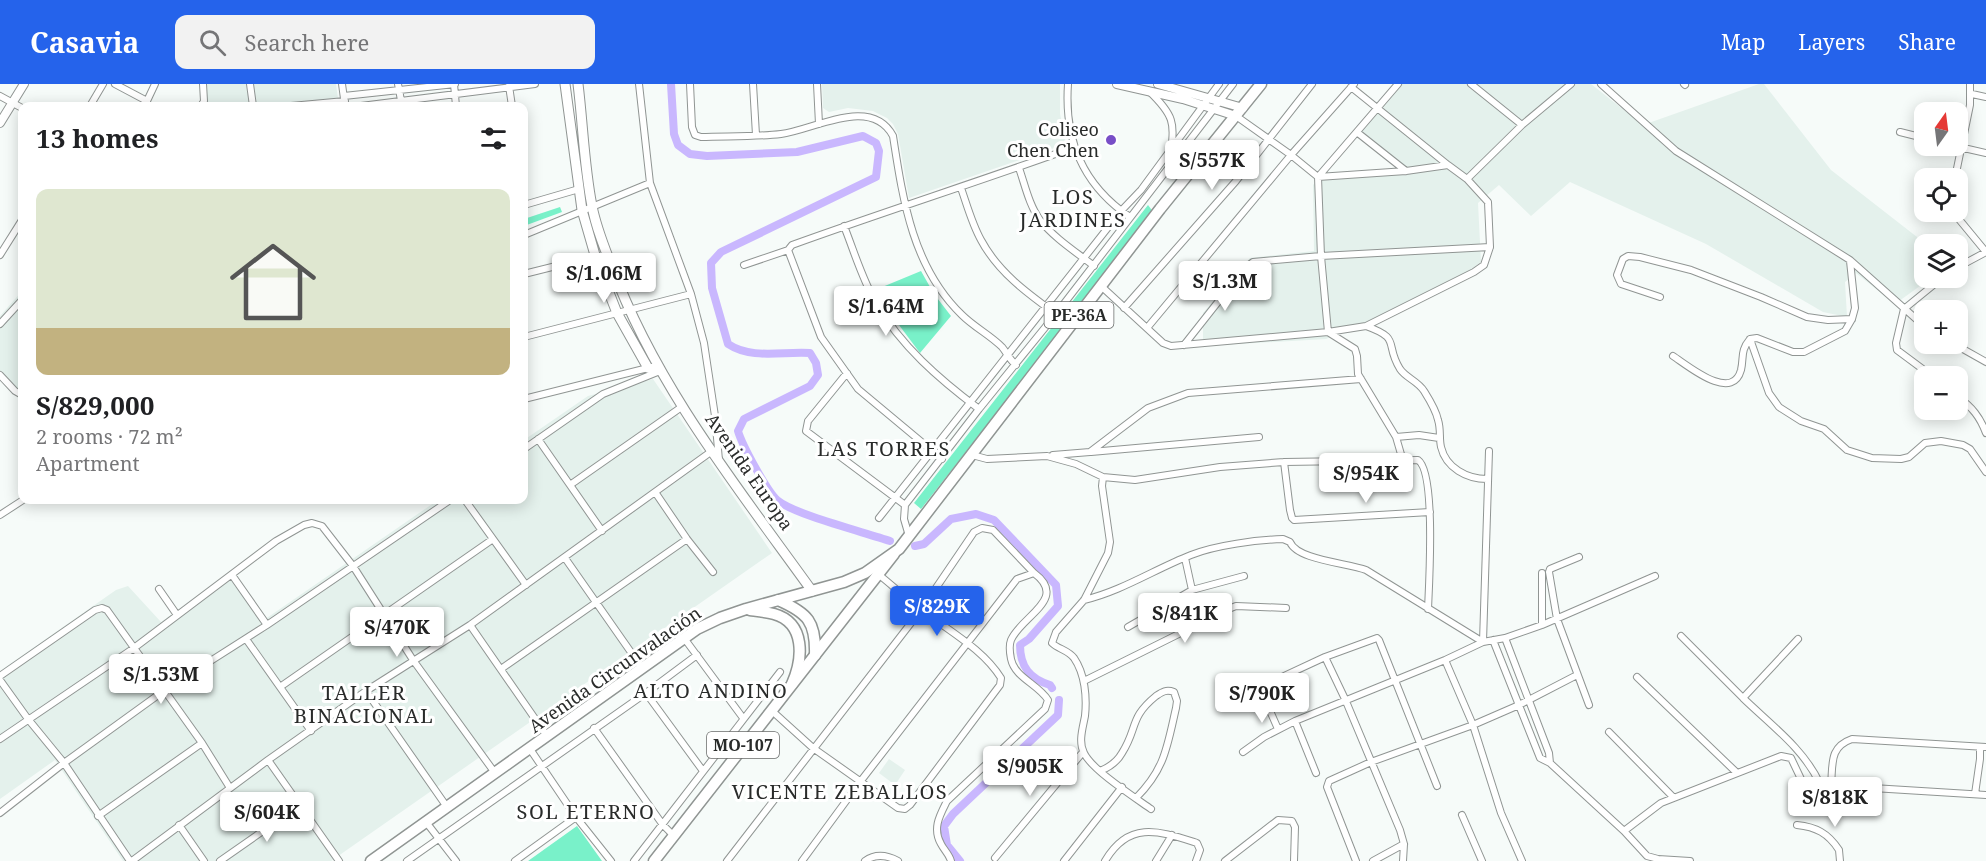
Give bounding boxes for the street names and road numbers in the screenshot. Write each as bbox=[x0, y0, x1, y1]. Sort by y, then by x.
road number: PE-36A bbox=[1044, 302, 1114, 328]
street label: Avenida Europa bbox=[701, 408, 799, 535]
street label: Avenida Circunvalación bbox=[524, 600, 706, 738]
road number: MO-107 bbox=[707, 732, 779, 758]

